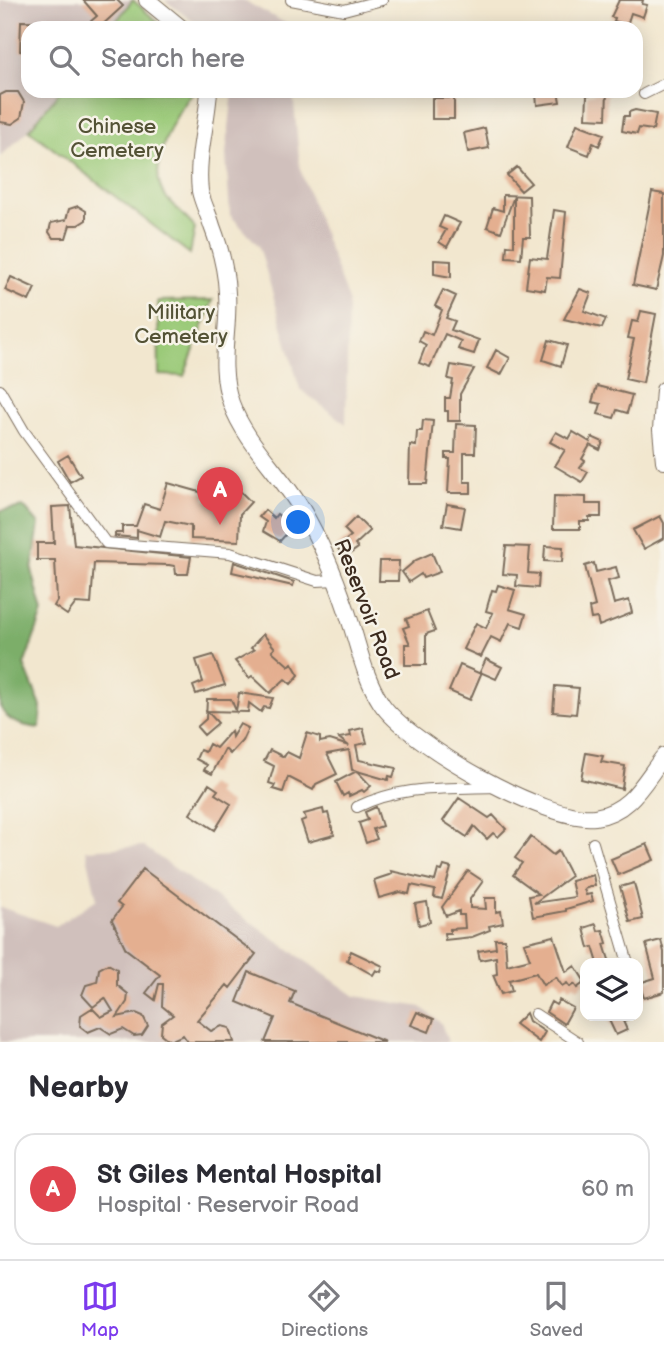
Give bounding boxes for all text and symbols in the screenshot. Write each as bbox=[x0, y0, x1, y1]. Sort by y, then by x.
search box bbox=[21, 21, 643, 98]
icon: search bbox=[45, 41, 83, 79]
text: Search here bbox=[101, 44, 245, 75]
park label: Chinese Cemetery bbox=[70, 114, 164, 163]
park label: Military Cemetery bbox=[134, 300, 228, 349]
pin: A bbox=[197, 467, 243, 525]
your location bbox=[281, 505, 315, 539]
street label: Reservoir Road bbox=[328, 535, 405, 683]
map controls bbox=[580, 958, 643, 1021]
button: layers bbox=[580, 958, 643, 1021]
text: Nearby bbox=[28, 1070, 128, 1106]
text: St Giles Mental Hospital bbox=[97, 1160, 382, 1191]
text: A bbox=[46, 1175, 60, 1203]
text: 60 m bbox=[581, 1175, 634, 1203]
text: Hospital · Reservoir Road bbox=[97, 1191, 359, 1219]
tab: Map bbox=[81, 1277, 119, 1342]
tab: Directions bbox=[281, 1277, 368, 1342]
tab: Saved bbox=[530, 1277, 583, 1342]

